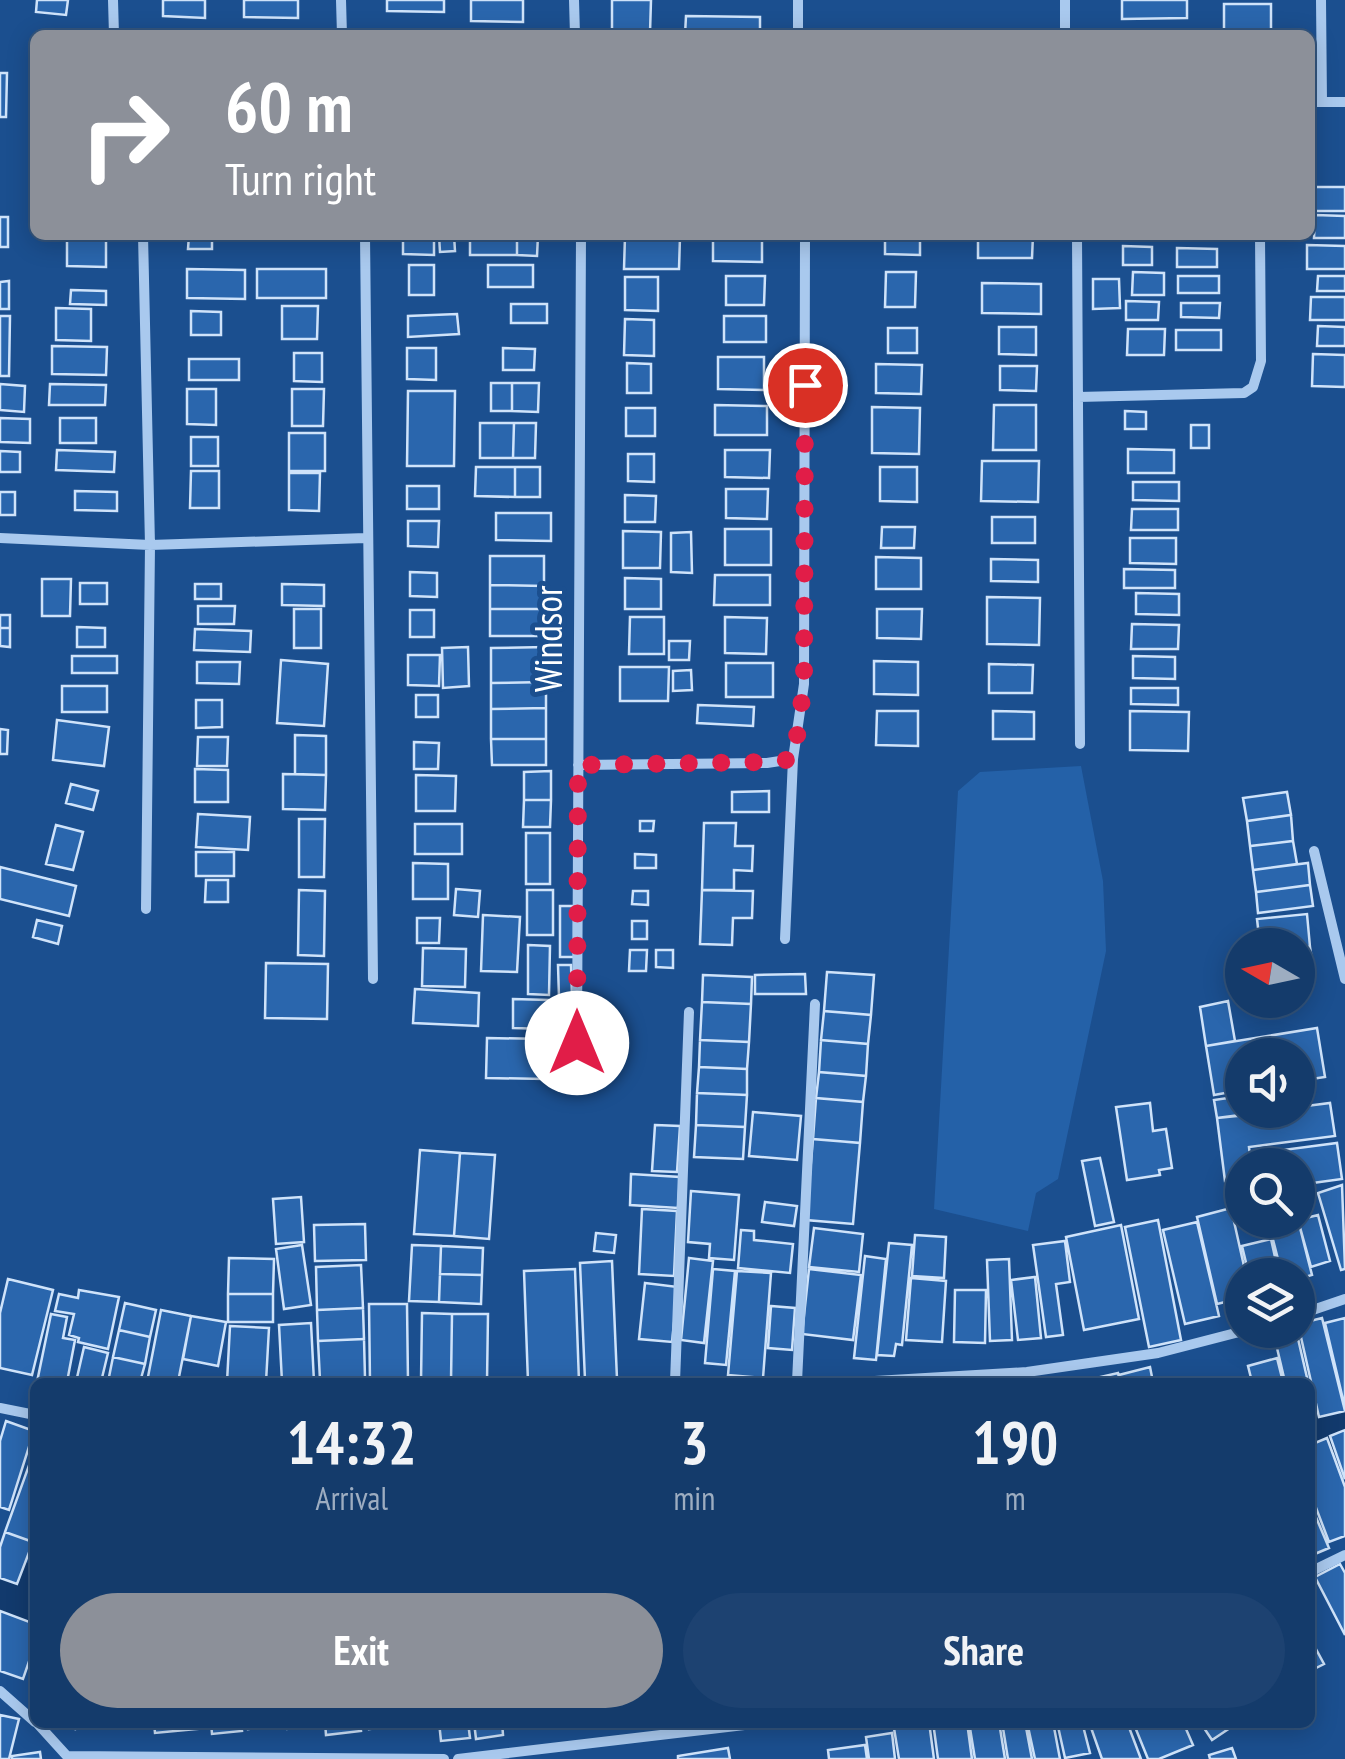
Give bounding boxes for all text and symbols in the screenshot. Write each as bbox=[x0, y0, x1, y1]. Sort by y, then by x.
text: 60 m bbox=[225, 61, 353, 151]
icon: right bbox=[60, 70, 190, 200]
text: Turn right bbox=[225, 149, 376, 207]
pin bbox=[763, 343, 848, 428]
icon: arrive bbox=[778, 358, 833, 413]
street label: Windsor bbox=[523, 585, 572, 692]
north arrow bbox=[1225, 928, 1315, 1018]
map controls bbox=[1225, 928, 1315, 1348]
position arrow bbox=[525, 991, 629, 1095]
button: sound bbox=[1225, 1038, 1315, 1128]
button: search bbox=[1225, 1148, 1315, 1238]
button: layers bbox=[1225, 1258, 1315, 1348]
text: 14:32 bbox=[287, 1403, 417, 1481]
text: 3 bbox=[680, 1403, 709, 1481]
text: 190 bbox=[972, 1403, 1058, 1481]
text: Arrival bbox=[316, 1477, 388, 1519]
text: min bbox=[673, 1477, 715, 1519]
text: m bbox=[1005, 1477, 1026, 1519]
button: Exit bbox=[60, 1593, 663, 1708]
button: Share bbox=[683, 1593, 1285, 1708]

